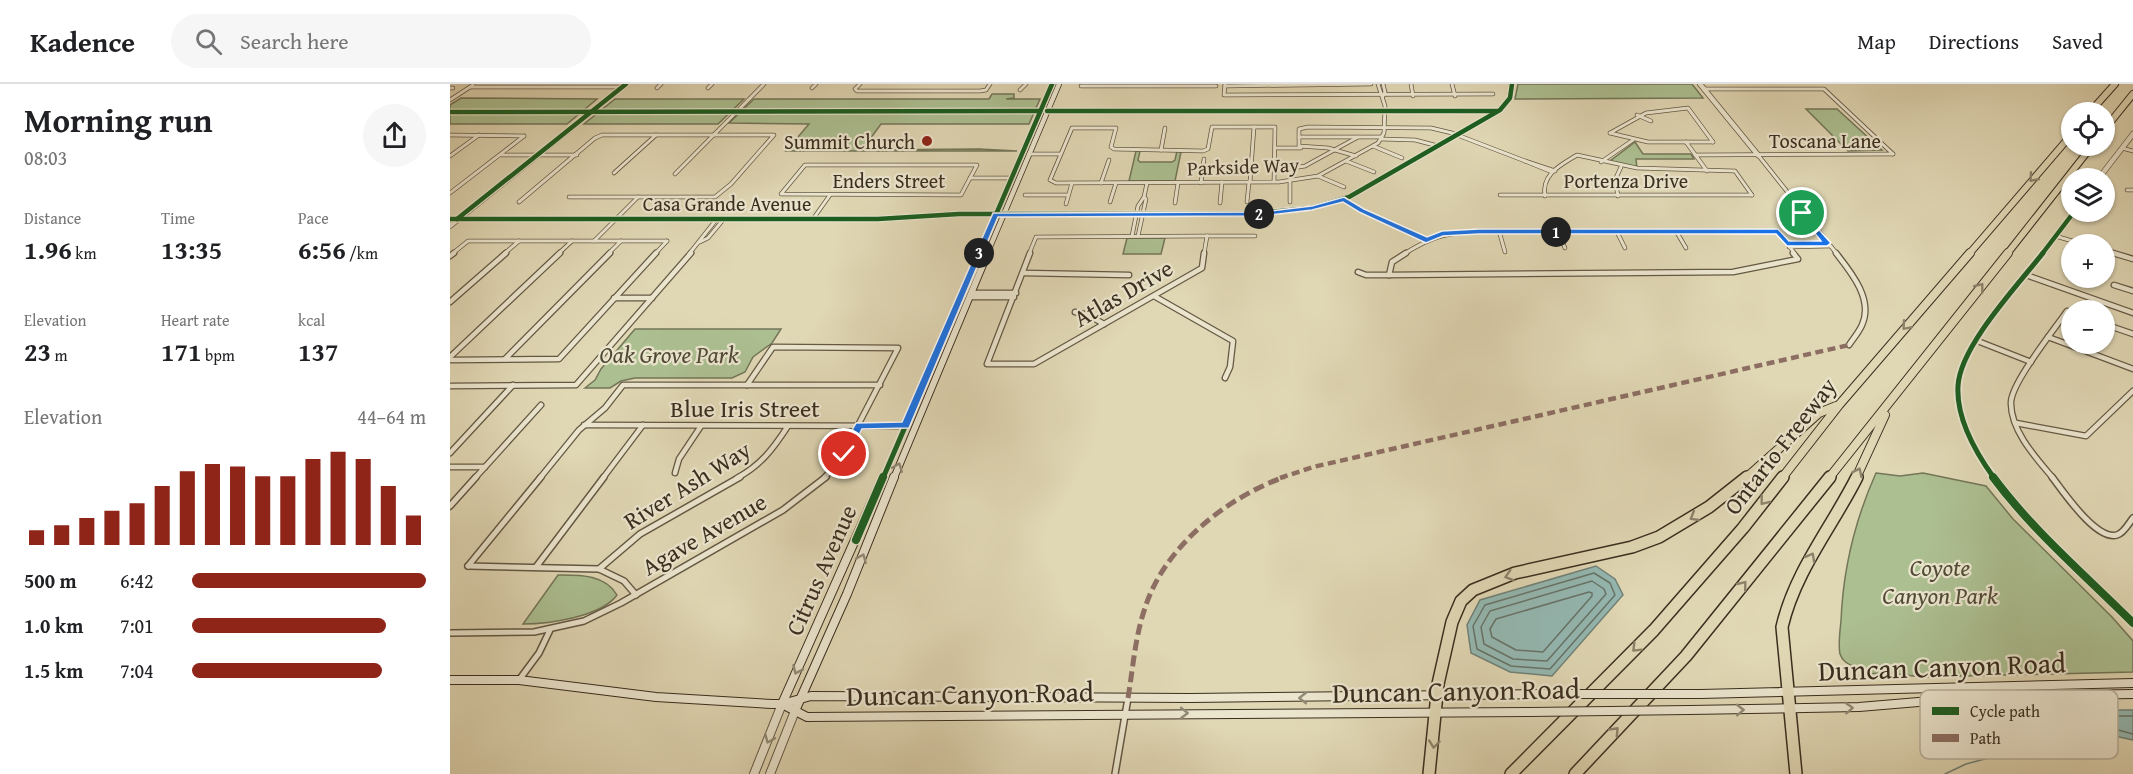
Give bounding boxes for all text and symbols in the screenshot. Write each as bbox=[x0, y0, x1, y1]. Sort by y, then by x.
search box bbox=[171, 14, 591, 68]
text: Kadence bbox=[30, 21, 135, 62]
icon: search bbox=[192, 25, 225, 58]
text: Search here bbox=[240, 25, 349, 57]
text: Map bbox=[1857, 26, 1896, 57]
text: Directions bbox=[1929, 26, 2019, 57]
text: Saved bbox=[2052, 26, 2103, 57]
text: Morning run bbox=[24, 96, 213, 144]
map controls bbox=[2061, 102, 2115, 354]
button: locate bbox=[2061, 102, 2115, 156]
button: share bbox=[363, 104, 426, 167]
street label: Toscana Lane bbox=[1769, 126, 1881, 155]
place label: Summit Church bbox=[784, 127, 915, 156]
marker: Summit Church bbox=[920, 134, 934, 148]
text: 08:03 bbox=[24, 143, 67, 172]
street label: Parkside Way bbox=[1186, 150, 1300, 182]
street label: Enders Street bbox=[833, 166, 945, 195]
street label: Portenza Drive bbox=[1564, 166, 1688, 195]
button: layers bbox=[2061, 168, 2115, 222]
one-way arrow bbox=[2029, 171, 2040, 182]
pin bbox=[1776, 187, 1827, 238]
street label: Casa Grande Avenue bbox=[643, 189, 811, 218]
icon: arrive bbox=[1785, 196, 1818, 229]
pin: 2 bbox=[1244, 199, 1274, 229]
text: 2 bbox=[1255, 202, 1263, 226]
text: Distance bbox=[24, 206, 81, 230]
text: Time bbox=[161, 206, 195, 230]
text: Pace bbox=[298, 206, 329, 230]
pin: 1 bbox=[1541, 217, 1571, 247]
text: 1 bbox=[1552, 220, 1560, 244]
text: 1.96 bbox=[24, 230, 72, 269]
text: 13:35 bbox=[161, 230, 222, 269]
text: 6:56 bbox=[298, 230, 346, 269]
button: + bbox=[2061, 234, 2115, 288]
pin: 3 bbox=[964, 238, 994, 268]
text: km bbox=[72, 241, 96, 265]
text: /km bbox=[346, 241, 378, 265]
text: 3 bbox=[975, 241, 983, 265]
street label: Atlas Drive bbox=[1067, 250, 1179, 336]
one-way arrow bbox=[1972, 283, 1983, 294]
button: − bbox=[2061, 300, 2115, 354]
text: Elevation bbox=[24, 308, 87, 332]
text: Heart rate bbox=[161, 308, 230, 332]
text: kcal bbox=[298, 308, 325, 332]
one-way arrow bbox=[1902, 319, 1913, 330]
text: 23 bbox=[24, 332, 51, 371]
text: 171 bbox=[161, 332, 201, 371]
text: 137 bbox=[298, 332, 338, 371]
park label: Oak Grove Park bbox=[599, 337, 739, 372]
text: m bbox=[51, 343, 68, 367]
text: bpm bbox=[201, 343, 235, 367]
street label: Ontario Freeway bbox=[1715, 370, 1845, 522]
street label: Blue Iris Street bbox=[670, 391, 820, 426]
text: Elevation bbox=[24, 402, 102, 431]
text: 44–64 m bbox=[357, 402, 426, 431]
pin bbox=[818, 428, 869, 479]
street label: River Ash Way bbox=[617, 432, 757, 538]
icon: check bbox=[827, 437, 860, 470]
one-way arrow bbox=[891, 462, 903, 473]
one-way arrow bbox=[1851, 467, 1863, 478]
street label: Agave Avenue bbox=[635, 484, 773, 584]
one-way arrow bbox=[1760, 494, 1771, 505]
street label: Citrus Avenue bbox=[777, 499, 865, 641]
one-way arrow bbox=[1690, 510, 1700, 522]
park label: Coyote Canyon Park bbox=[1882, 550, 1998, 613]
one-way arrow bbox=[855, 553, 867, 564]
one-way arrow bbox=[1804, 553, 1815, 563]
text: 500 m bbox=[24, 566, 77, 595]
text: 6:42 bbox=[120, 566, 154, 595]
one-way arrow bbox=[1504, 569, 1515, 581]
one-way arrow bbox=[1736, 580, 1747, 591]
text: 1.0 km bbox=[24, 611, 83, 640]
text: 7:01 bbox=[120, 611, 154, 640]
one-way arrow bbox=[1632, 641, 1643, 651]
street label: Duncan Canyon Road bbox=[1817, 641, 2067, 691]
text: 1.5 km bbox=[24, 656, 83, 685]
text: 7:04 bbox=[120, 656, 154, 685]
one-way arrow bbox=[793, 663, 805, 674]
street label: Duncan Canyon Road bbox=[1332, 667, 1580, 713]
street label: Duncan Canyon Road bbox=[846, 670, 1094, 716]
legend bbox=[1920, 690, 2118, 759]
one-way arrow bbox=[1299, 692, 1308, 704]
text: Cycle path bbox=[1970, 699, 2040, 723]
one-way arrow bbox=[1844, 701, 1853, 714]
one-way arrow bbox=[1735, 703, 1744, 716]
one-way arrow bbox=[1180, 707, 1189, 719]
text: Path bbox=[1970, 726, 2001, 750]
one-way arrow bbox=[1608, 728, 1619, 738]
one-way arrow bbox=[765, 733, 777, 744]
one-way arrow bbox=[1428, 739, 1441, 748]

